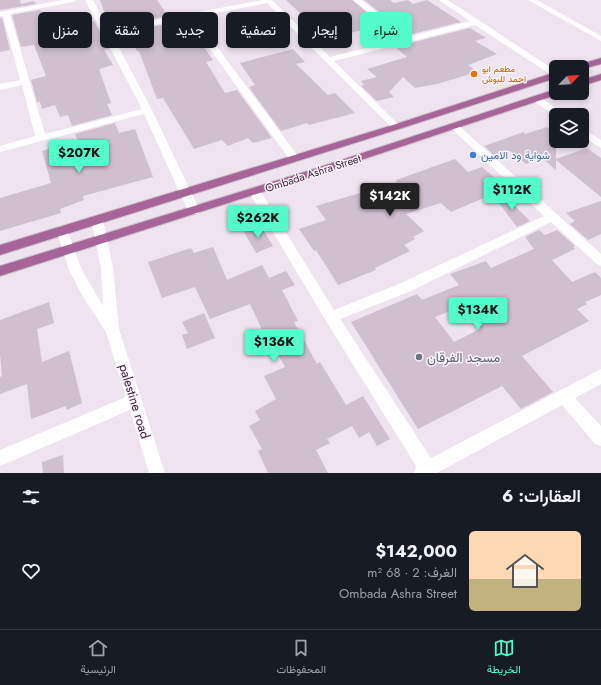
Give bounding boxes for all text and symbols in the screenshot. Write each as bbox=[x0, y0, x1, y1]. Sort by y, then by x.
chip: منزل bbox=[38, 12, 92, 48]
chip: شقة bbox=[100, 12, 154, 48]
chip: جديد bbox=[162, 12, 218, 48]
chip: تصفية bbox=[226, 12, 290, 48]
chip: إيجار bbox=[298, 12, 352, 48]
chip: شراء bbox=[360, 12, 412, 48]
north arrow bbox=[549, 60, 589, 100]
map controls bbox=[549, 60, 589, 148]
place label: مطعم ابو احمد للبوش bbox=[482, 62, 526, 85]
marker: مطعم ابو احمد للبوش bbox=[469, 69, 479, 79]
button: layers bbox=[549, 108, 589, 148]
pin: $207K bbox=[51, 140, 107, 174]
text: $207K bbox=[58, 143, 100, 162]
place label: شواية ود الامين bbox=[481, 147, 550, 163]
street label: Ombada Ashra Street bbox=[263, 150, 363, 196]
marker: شواية ود الامين bbox=[468, 150, 478, 160]
pin: $112K bbox=[484, 177, 540, 211]
text: $112K bbox=[493, 180, 531, 199]
pin: $142K bbox=[362, 183, 418, 217]
text: $142K bbox=[369, 186, 411, 205]
pin: $262K bbox=[230, 205, 286, 239]
text: $262K bbox=[237, 208, 279, 227]
pin: $134K bbox=[450, 297, 506, 331]
text: $134K bbox=[458, 300, 498, 319]
pin: $136K bbox=[246, 329, 302, 363]
text: $136K bbox=[254, 332, 294, 351]
place label: مسجد الفرقان bbox=[427, 348, 500, 367]
marker: مسجد الفرقان bbox=[414, 352, 424, 362]
street label: palestine road bbox=[114, 361, 155, 441]
text: العقارات: 6 bbox=[502, 484, 581, 508]
icon: filters bbox=[20, 486, 42, 508]
text: $142,000 bbox=[375, 539, 457, 563]
icon: home bbox=[501, 547, 549, 595]
icon: heart bbox=[20, 560, 42, 582]
text: الغرف: 2 · 68 m² bbox=[367, 563, 457, 582]
text: Ombada Ashra Street bbox=[339, 584, 457, 603]
tab: الرئيسية bbox=[80, 637, 116, 679]
tab: المحفوظات bbox=[277, 637, 326, 679]
tab: الخريطة bbox=[487, 637, 521, 679]

